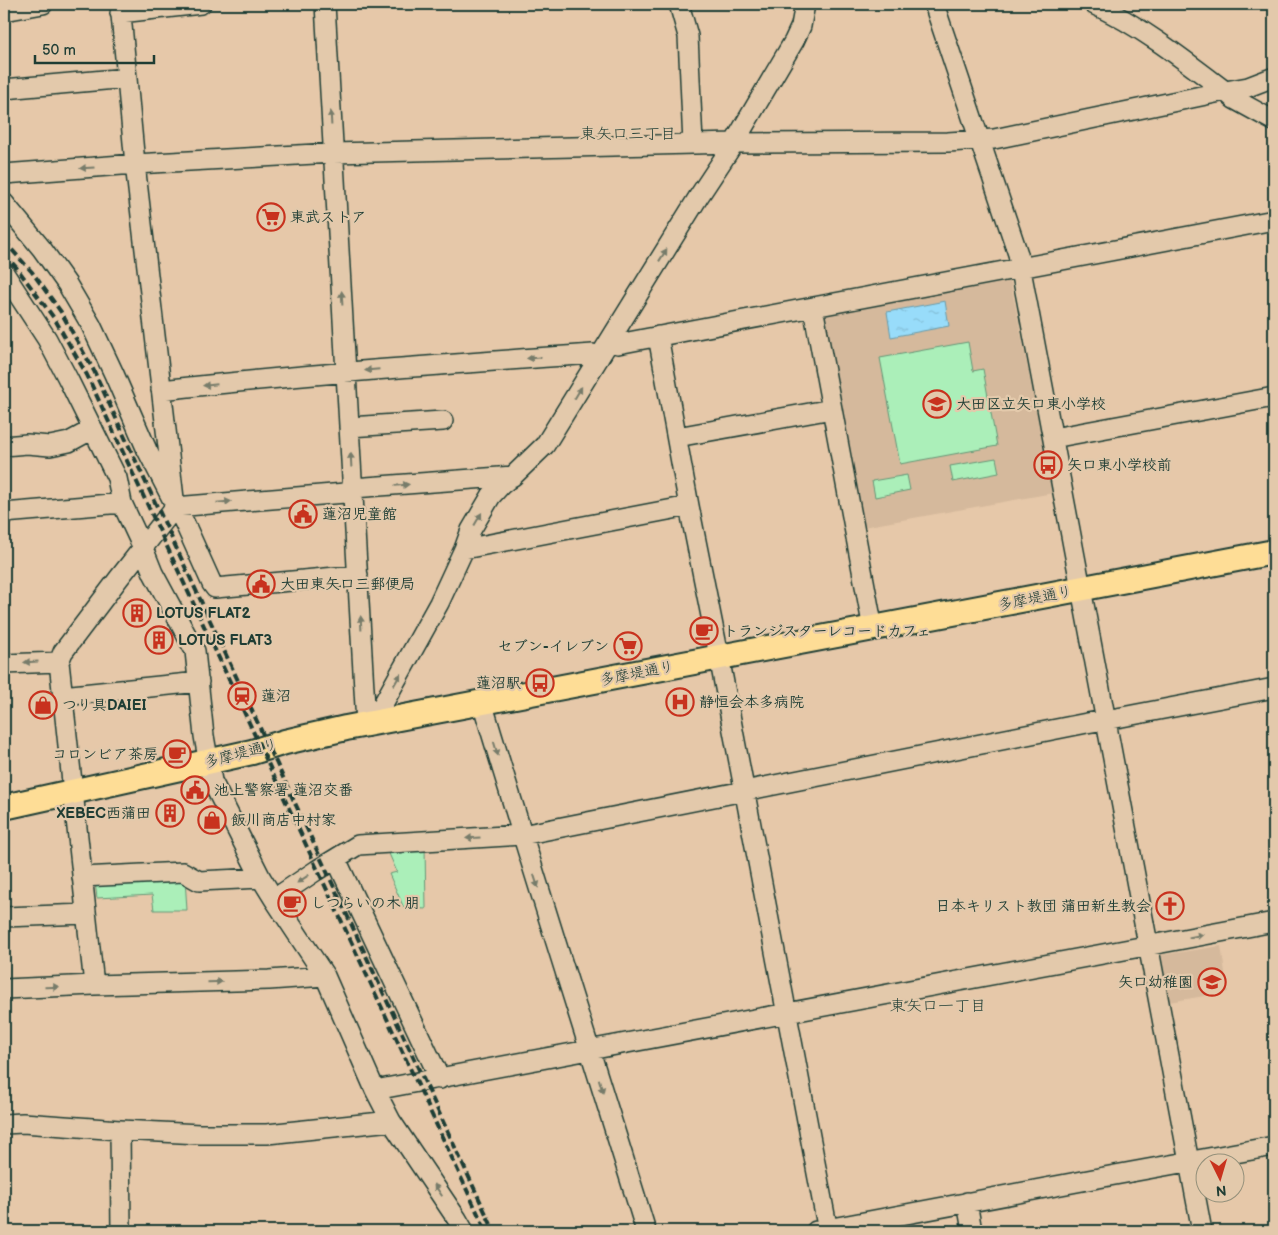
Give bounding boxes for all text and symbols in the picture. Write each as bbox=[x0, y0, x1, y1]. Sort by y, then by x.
scale bar bbox=[35, 32, 154, 64]
text: 50 m bbox=[42, 41, 76, 60]
one-way arrow bbox=[327, 110, 335, 126]
district label: 東矢口三丁目 bbox=[580, 125, 676, 144]
one-way arrow bbox=[79, 164, 95, 172]
supermarket icon: 東武ストア bbox=[256, 202, 286, 232]
place label: 東武ストア bbox=[290, 208, 366, 227]
one-way arrow bbox=[659, 248, 668, 261]
one-way arrow bbox=[337, 290, 345, 306]
one-way arrow bbox=[525, 355, 541, 363]
one-way arrow bbox=[363, 366, 379, 374]
one-way arrow bbox=[201, 381, 217, 389]
one-way arrow bbox=[573, 386, 582, 399]
school or university icon: 大田区立矢口東小学校 bbox=[922, 389, 952, 419]
place label: 大田区立矢口東小学校 bbox=[956, 395, 1106, 414]
bus stop icon: 矢口東小学校前 bbox=[1033, 450, 1063, 480]
one-way arrow bbox=[347, 452, 355, 468]
place label: 矢口東小学校前 bbox=[1067, 456, 1172, 475]
one-way arrow bbox=[394, 480, 410, 488]
one-way arrow bbox=[216, 498, 232, 506]
public building icon: 蓮沼児童館 bbox=[288, 499, 318, 529]
place label: 蓮沼児童館 bbox=[322, 505, 397, 524]
one-way arrow bbox=[473, 513, 482, 526]
public building icon: 大田東矢口三郵便局 bbox=[246, 569, 276, 599]
place label: 大田東矢口三郵便局 bbox=[280, 575, 415, 594]
street label: 多摩堤通り bbox=[996, 582, 1074, 615]
building icon: LOTUS FLAT2 bbox=[122, 598, 152, 628]
place label: LOTUS FLAT2 bbox=[156, 604, 250, 623]
one-way arrow bbox=[356, 614, 364, 630]
cafe icon: トランジスターレコードカフェ bbox=[689, 616, 719, 646]
place label: トランジスターレコードカフェ bbox=[723, 622, 931, 641]
building icon: LOTUS FLAT3 bbox=[144, 625, 174, 655]
place label: LOTUS FLAT3 bbox=[178, 631, 272, 650]
supermarket icon: セブン-イレブン bbox=[613, 631, 643, 661]
place label: セブン-イレブン bbox=[498, 637, 609, 656]
street label: 多摩堤通り bbox=[598, 657, 676, 690]
one-way arrow bbox=[23, 659, 39, 667]
bus stop icon: 蓮沼駅 bbox=[525, 668, 555, 698]
one-way arrow bbox=[393, 673, 402, 687]
place label: 蓮沼駅 bbox=[476, 674, 521, 693]
station icon: 蓮沼 bbox=[227, 681, 257, 711]
place label: 蓮沼 bbox=[261, 687, 291, 706]
hospital icon: 静恒会本多病院 bbox=[665, 687, 695, 717]
shop icon: つり具DAIEI bbox=[28, 690, 58, 720]
place label: 静恒会本多病院 bbox=[699, 693, 804, 712]
place label: つり具DAIEI bbox=[62, 696, 147, 715]
street label: 多摩堤通り bbox=[202, 735, 280, 772]
cafe icon: コロンビア茶房 bbox=[162, 739, 192, 769]
one-way arrow bbox=[492, 741, 500, 756]
place label: コロンビア茶房 bbox=[52, 745, 158, 764]
public building icon: 池上警察署 蓮沼交番 bbox=[180, 775, 210, 805]
place label: 池上警察署 蓮沼交番 bbox=[214, 781, 353, 800]
building icon: XEBEC西蒲田 bbox=[155, 798, 185, 828]
place label: XEBEC西蒲田 bbox=[56, 804, 151, 823]
shop icon: 飯川商店中村家 bbox=[197, 805, 227, 835]
place label: 飯川商店中村家 bbox=[231, 811, 336, 830]
one-way arrow bbox=[465, 834, 481, 842]
one-way arrow bbox=[296, 874, 310, 884]
one-way arrow bbox=[533, 874, 541, 889]
cafe icon: しつらいの木 朋 bbox=[277, 888, 307, 918]
church icon: 日本キリスト教団 蒲田新生教会 bbox=[1155, 891, 1185, 921]
place label: しつらいの木 朋 bbox=[311, 894, 420, 913]
place label: 日本キリスト教団 蒲田新生教会 bbox=[936, 897, 1151, 916]
one-way arrow bbox=[1188, 932, 1204, 940]
school or university icon: 矢口幼稚園 bbox=[1197, 967, 1227, 997]
place label: 矢口幼稚園 bbox=[1118, 973, 1193, 992]
one-way arrow bbox=[207, 978, 223, 986]
one-way arrow bbox=[45, 982, 61, 990]
district label: 東矢口一丁目 bbox=[890, 997, 986, 1016]
one-way arrow bbox=[598, 1079, 606, 1094]
north arrow bbox=[1196, 1152, 1246, 1202]
text: N bbox=[1215, 1182, 1227, 1199]
one-way arrow bbox=[433, 1183, 443, 1197]

